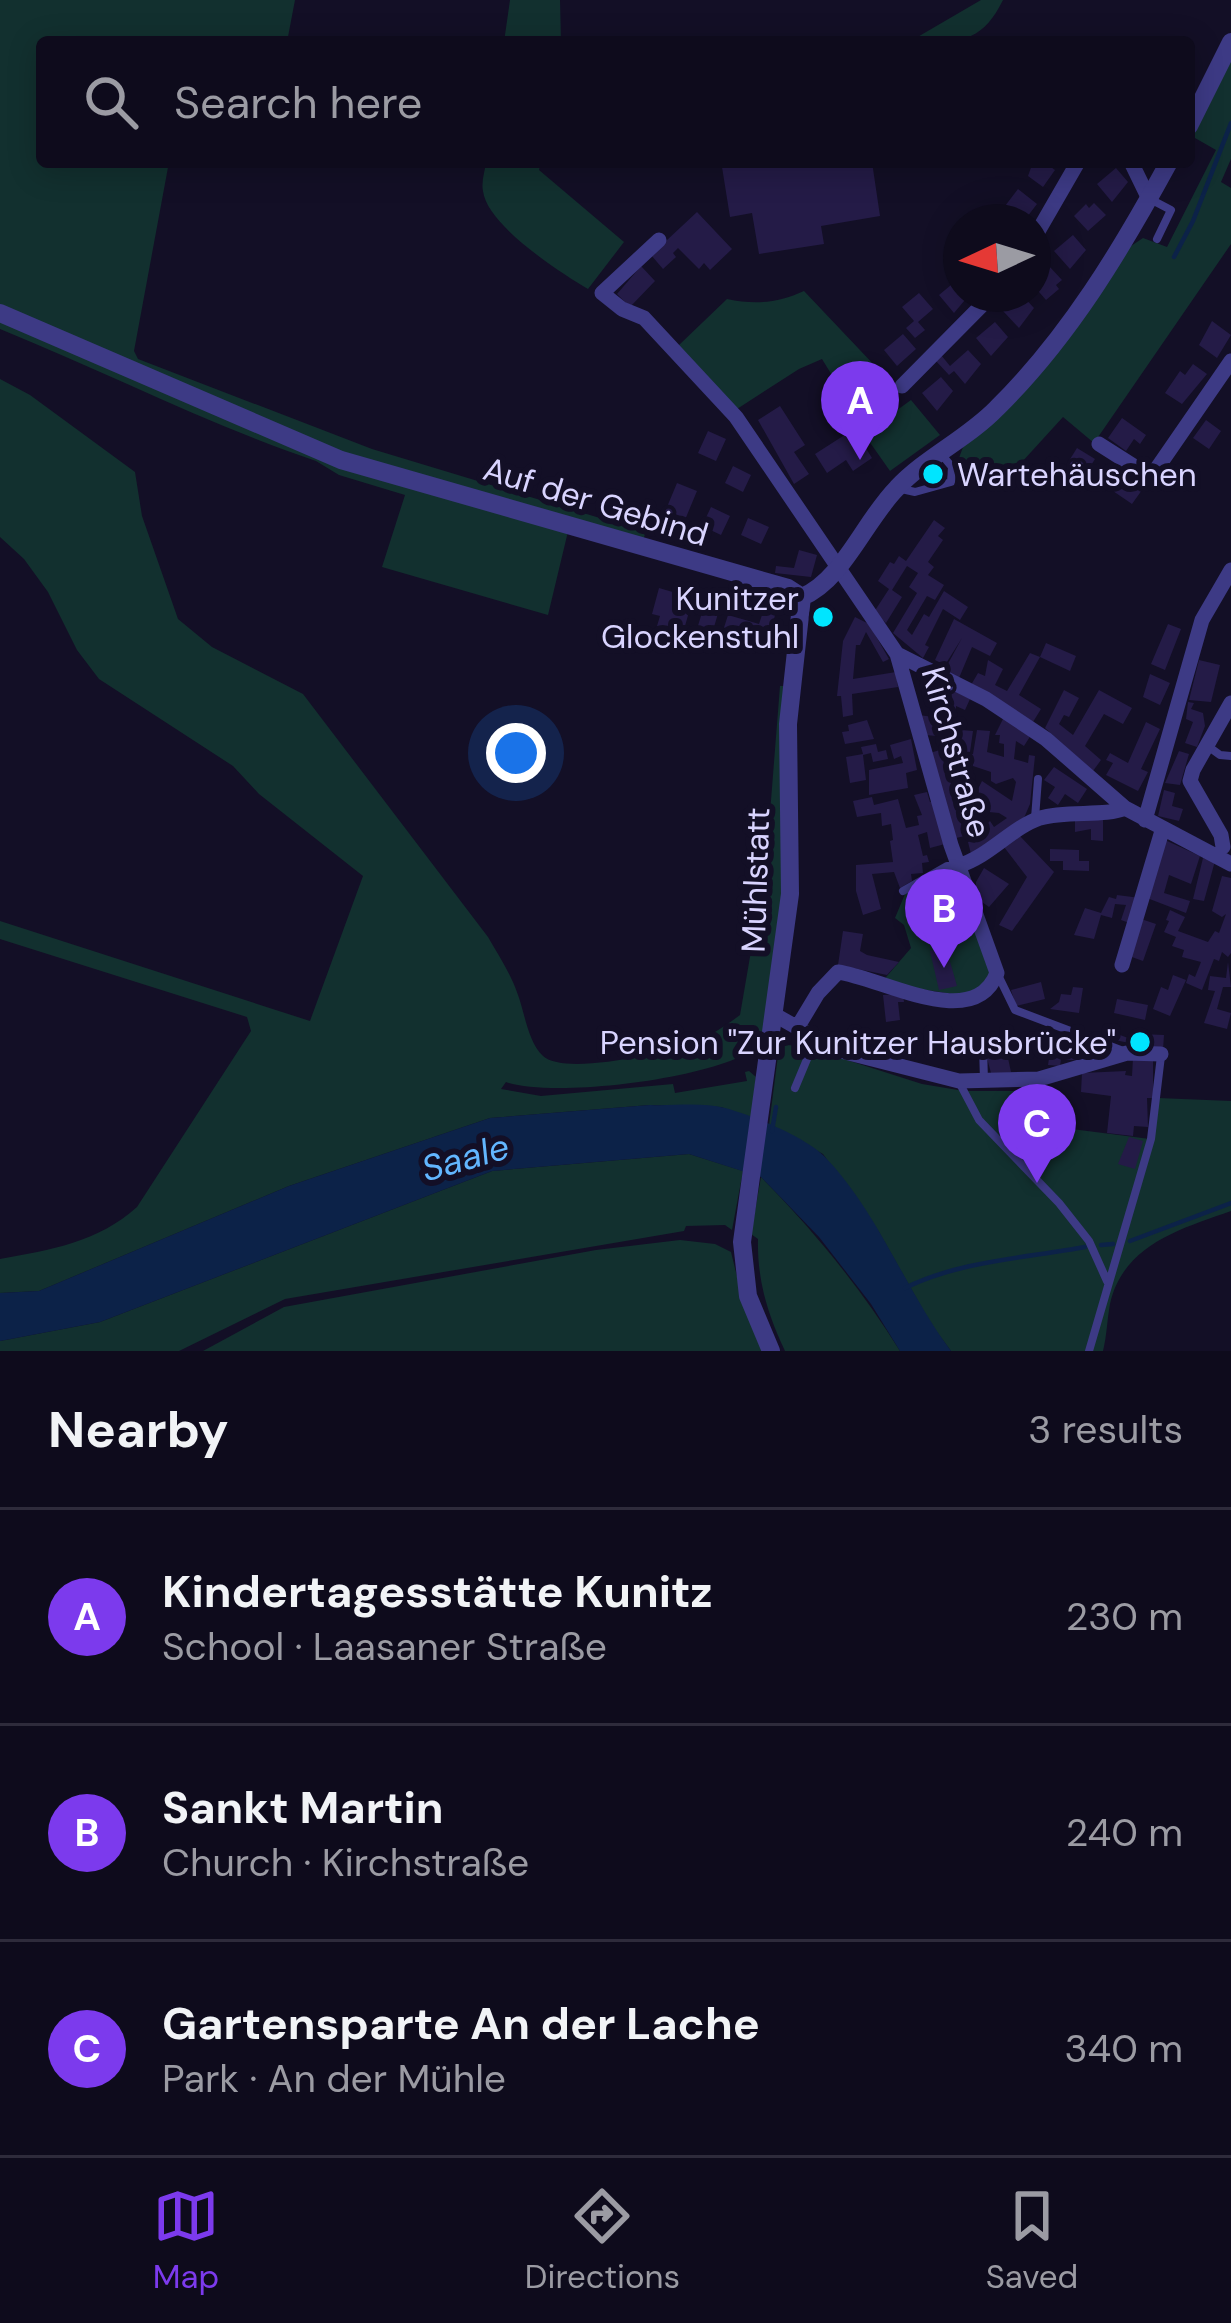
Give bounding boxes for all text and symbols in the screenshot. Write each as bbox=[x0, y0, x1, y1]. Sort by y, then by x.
search box bbox=[36, 36, 1195, 168]
icon: search bbox=[78, 69, 144, 135]
text: Search here bbox=[174, 73, 422, 132]
north arrow bbox=[943, 204, 1051, 312]
pin: A bbox=[821, 361, 899, 460]
street label: Auf der Gebind bbox=[478, 447, 713, 556]
place label: Wartehäuschen bbox=[957, 453, 1197, 496]
marker: Wartehäuschen bbox=[920, 461, 946, 487]
place label: Kunitzer Glockenstuhl bbox=[601, 577, 799, 658]
marker: Kunitzer Glockenstuhl bbox=[810, 604, 836, 630]
street label: Kirchstraße bbox=[912, 662, 1001, 842]
your location bbox=[486, 723, 546, 783]
street label: Mühlstatt bbox=[731, 807, 780, 953]
pin: B bbox=[905, 869, 983, 968]
place label: Pension "Zur Kunitzer Hausbrücke" bbox=[600, 1021, 1116, 1064]
marker: Pension "Zur Kunitzer Hausbrücke" bbox=[1127, 1029, 1153, 1055]
pin: C bbox=[998, 1084, 1076, 1183]
water label: Saale bbox=[416, 1123, 515, 1192]
text: Nearby bbox=[48, 1396, 229, 1463]
text: 3 results bbox=[1028, 1404, 1183, 1455]
text: Kindertagesstätte Kunitz bbox=[162, 1562, 713, 1621]
text: A bbox=[73, 1591, 101, 1642]
text: 230 m bbox=[1066, 1591, 1183, 1642]
text: School · Laasaner Straße bbox=[162, 1621, 607, 1672]
text: Sankt Martin bbox=[162, 1778, 444, 1837]
text: B bbox=[75, 1807, 99, 1858]
text: 240 m bbox=[1066, 1807, 1183, 1858]
text: Church · Kirchstraße bbox=[162, 1837, 529, 1888]
text: Gartensparte An der Lache bbox=[162, 1994, 760, 2053]
text: C bbox=[73, 2023, 101, 2074]
text: 340 m bbox=[1064, 2023, 1183, 2074]
text: Park · An der Mühle bbox=[162, 2053, 506, 2104]
tab: Map bbox=[153, 2183, 219, 2298]
tab: Directions bbox=[525, 2183, 680, 2298]
tab: Saved bbox=[986, 2183, 1078, 2298]

